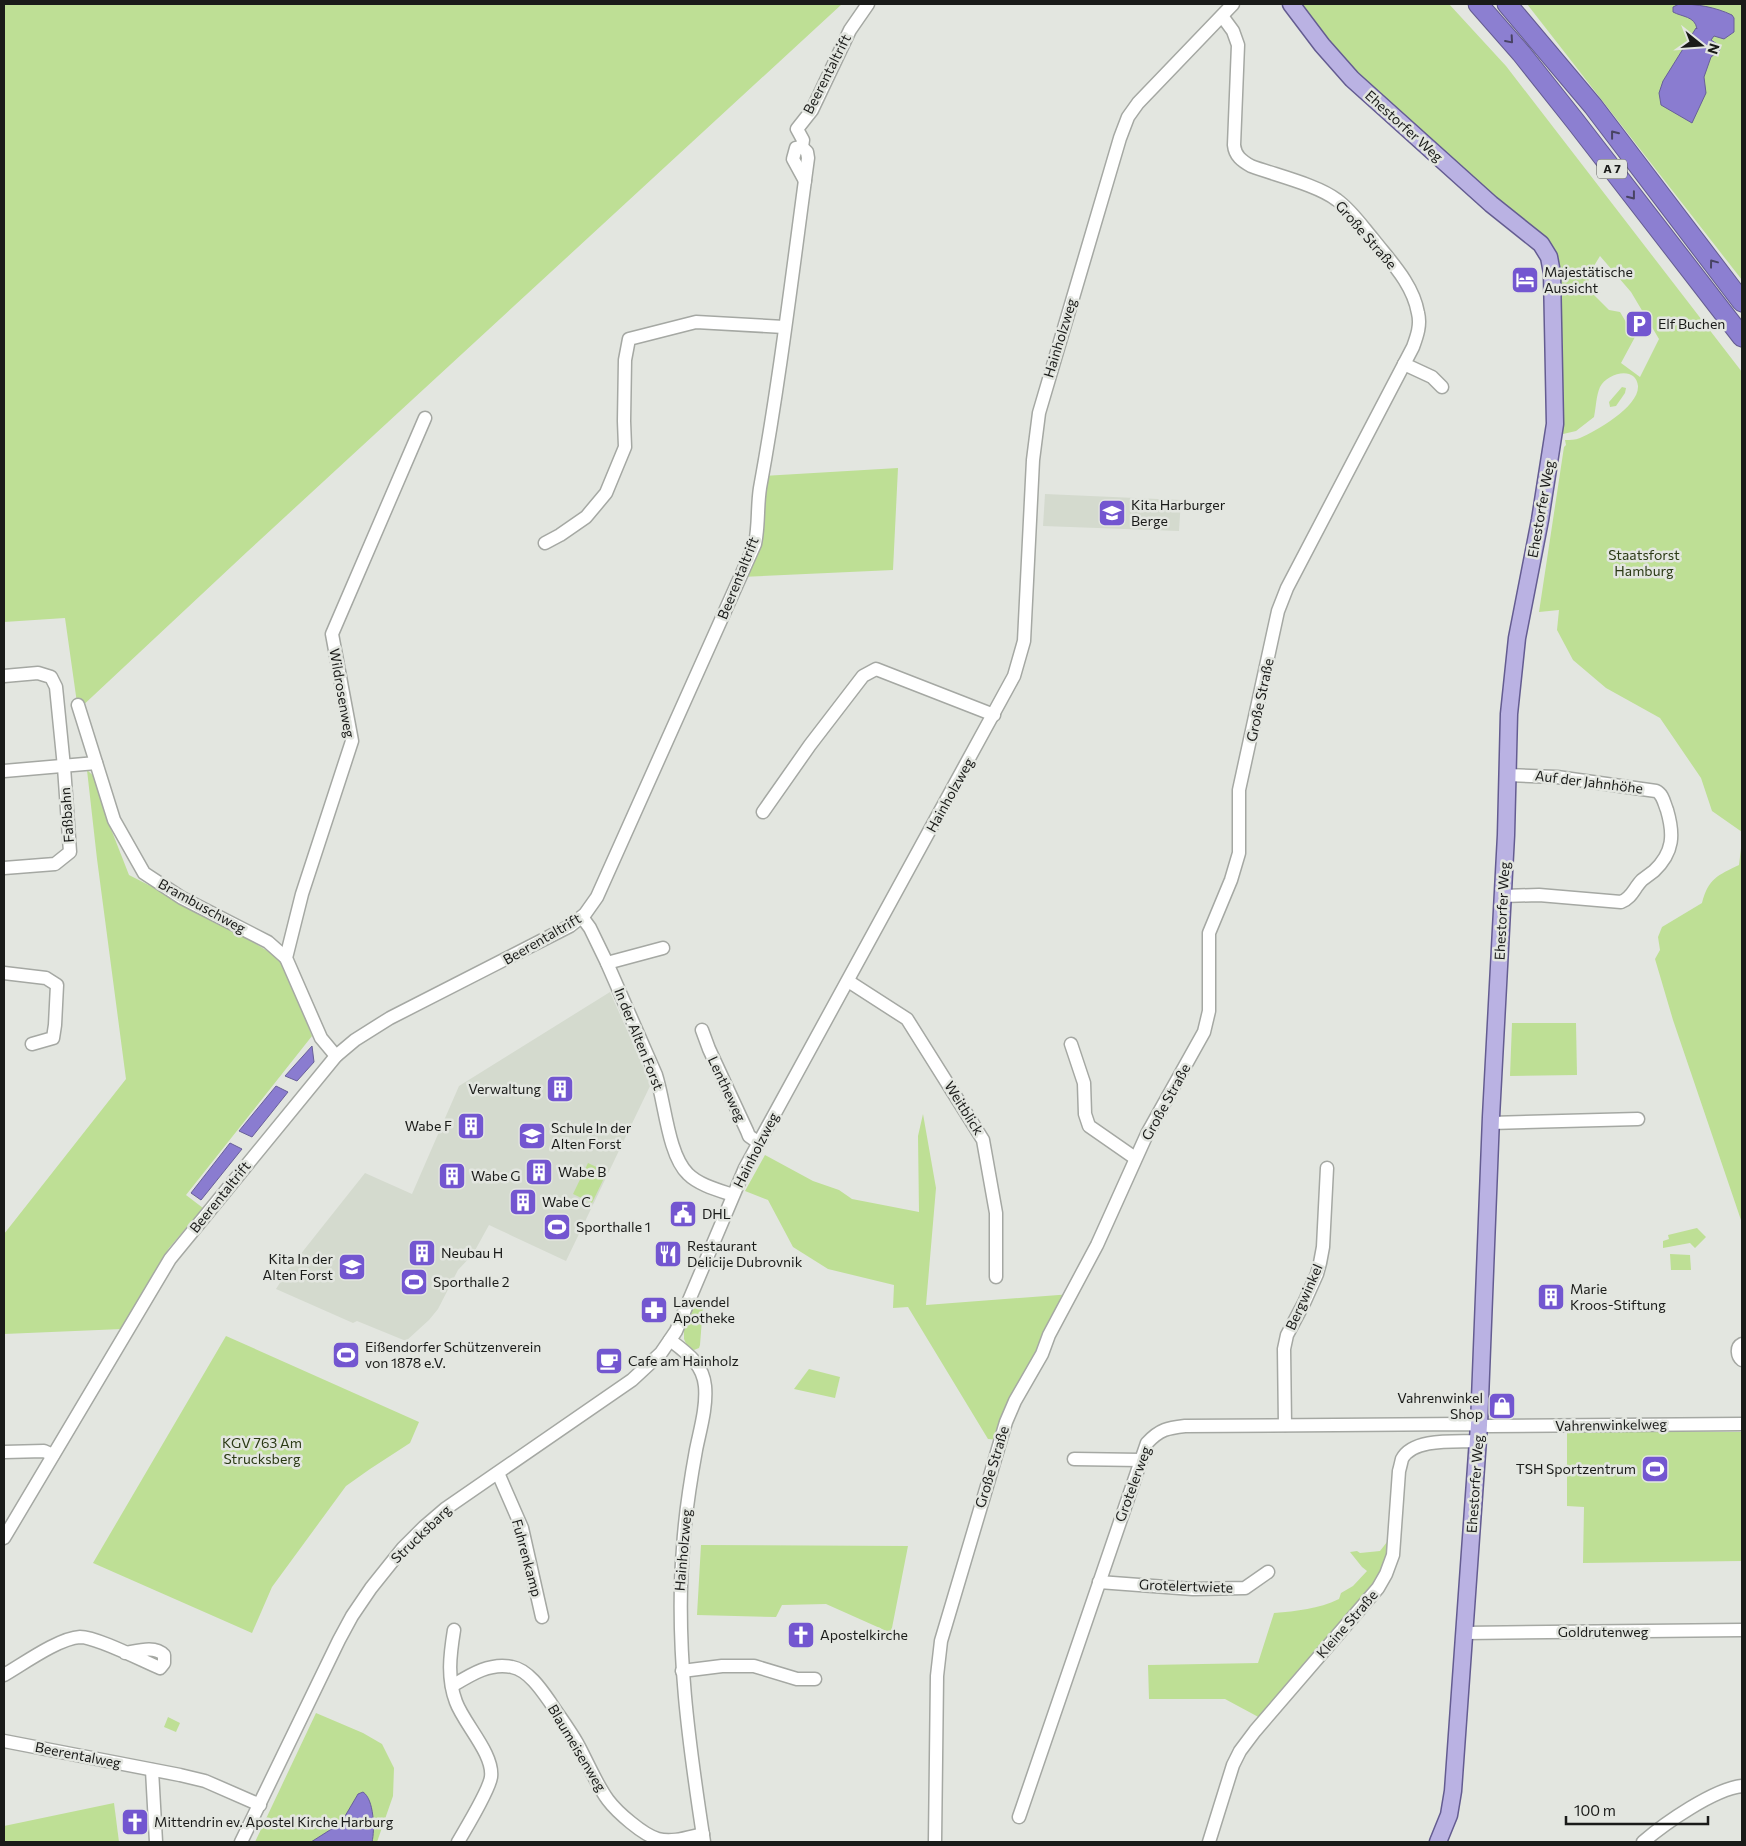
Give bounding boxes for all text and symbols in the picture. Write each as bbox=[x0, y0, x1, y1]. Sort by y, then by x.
north arrow bbox=[1676, 20, 1726, 70]
street label: Beerentaltrift bbox=[799, 31, 854, 117]
one-way arrow bbox=[1504, 35, 1513, 44]
text: N bbox=[1704, 41, 1724, 56]
street label: Ehestorfer Weg bbox=[1362, 86, 1447, 165]
one-way arrow bbox=[1611, 130, 1620, 140]
road number: A 7 bbox=[1597, 160, 1627, 178]
one-way arrow bbox=[1627, 190, 1635, 199]
street label: Große Straße bbox=[1332, 197, 1401, 272]
one-way arrow bbox=[1710, 260, 1718, 269]
place label: Majestätische Aussicht bbox=[1544, 263, 1633, 296]
hotel icon: Majestätische Aussicht bbox=[1510, 265, 1540, 295]
street label: Hainholzweg bbox=[1039, 296, 1080, 380]
parking icon: Elf Buchen bbox=[1624, 309, 1654, 339]
place label: Elf Buchen bbox=[1658, 315, 1725, 332]
street label: Ehestorfer Weg bbox=[1524, 458, 1558, 559]
place label: Kita Harburger Berge bbox=[1131, 496, 1226, 529]
school or university icon: Kita Harburger Berge bbox=[1097, 498, 1127, 528]
street label: Beerentaltrift bbox=[713, 534, 762, 622]
park label: Staatsforst Hamburg bbox=[1608, 546, 1680, 579]
street label: Wildrosenweg bbox=[326, 647, 359, 739]
street label: Große Straße bbox=[1242, 657, 1277, 743]
street label: Hainholzweg bbox=[922, 754, 977, 835]
street label: Auf der Jahnhöhe bbox=[1534, 766, 1644, 797]
street label: Faßbahn bbox=[56, 787, 77, 843]
street label: Ehestorfer Weg bbox=[1490, 861, 1513, 961]
street label: Brambuschweg bbox=[156, 875, 249, 937]
street label: Beerentaltrift bbox=[500, 909, 584, 968]
street label: In der Alten Forst bbox=[611, 985, 668, 1093]
street label: Lentheweg bbox=[705, 1053, 750, 1125]
street label: Große Straße bbox=[1138, 1061, 1194, 1143]
building icon: Verwaltung bbox=[545, 1074, 575, 1104]
street label: Weitblick bbox=[941, 1078, 988, 1138]
place label: Verwaltung bbox=[468, 1080, 541, 1097]
street label: Hainholzweg bbox=[729, 1109, 782, 1190]
building icon: Wabe F bbox=[456, 1111, 486, 1141]
place label: Wabe F bbox=[405, 1117, 452, 1134]
place label: Schule In der Alten Forst bbox=[551, 1119, 632, 1152]
school or university icon: Schule In der Alten Forst bbox=[517, 1121, 547, 1151]
street label: Beerentaltrift bbox=[186, 1157, 254, 1236]
building icon: Wabe B bbox=[524, 1157, 554, 1187]
building icon: Wabe G bbox=[437, 1161, 467, 1191]
place label: Wabe B bbox=[558, 1163, 606, 1180]
place label: Wabe G bbox=[471, 1167, 520, 1184]
building icon: Wabe C bbox=[508, 1187, 538, 1217]
place label: Wabe C bbox=[542, 1193, 591, 1210]
public building icon: DHL bbox=[668, 1199, 698, 1229]
place label: DHL bbox=[702, 1205, 731, 1222]
sports icon: Sporthalle 1 bbox=[542, 1212, 572, 1242]
place label: Sporthalle 1 bbox=[576, 1218, 651, 1235]
place label: Restaurant Delicije Dubrovnik bbox=[687, 1237, 803, 1270]
building icon: Neubau H bbox=[407, 1238, 437, 1268]
restaurant icon: Restaurant Delicije Dubrovnik bbox=[653, 1239, 683, 1269]
place label: Neubau H bbox=[441, 1244, 503, 1261]
place label: Kita In der Alten Forst bbox=[263, 1250, 333, 1283]
school or university icon: Kita In der Alten Forst bbox=[337, 1252, 367, 1282]
street label: Bergwinkel bbox=[1281, 1261, 1326, 1333]
sports icon: Sporthalle 2 bbox=[399, 1267, 429, 1297]
place label: Sporthalle 2 bbox=[433, 1273, 510, 1290]
place label: Marie Kroos-Stiftung bbox=[1570, 1280, 1666, 1313]
building icon: Marie Kroos-Stiftung bbox=[1536, 1282, 1566, 1312]
place label: Lavendel Apotheke bbox=[673, 1293, 735, 1326]
pharmacy icon: Lavendel Apotheke bbox=[639, 1295, 669, 1325]
place label: Eißendorfer Schützenverein von 1878 e.V. bbox=[365, 1338, 541, 1371]
sports icon: Eißendorfer Schützenverein von 1878 e.V. bbox=[331, 1340, 361, 1370]
cafe icon: Cafe am Hainholz bbox=[594, 1346, 624, 1376]
place label: Cafe am Hainholz bbox=[628, 1352, 739, 1369]
place label: Vahrenwinkel Shop bbox=[1397, 1389, 1483, 1422]
shop icon: Vahrenwinkel Shop bbox=[1487, 1391, 1517, 1421]
street label: Vahrenwinkelweg bbox=[1555, 1415, 1667, 1434]
street label: Große Straße bbox=[971, 1424, 1012, 1510]
park label: KGV 763 Am Strucksberg bbox=[222, 1434, 302, 1467]
street label: Ehestorfer Weg bbox=[1463, 1434, 1486, 1534]
street label: Grotelerweg bbox=[1111, 1443, 1154, 1524]
sports icon: TSH Sportzentrum bbox=[1640, 1454, 1670, 1484]
place label: TSH Sportzentrum bbox=[1516, 1460, 1636, 1477]
street label: Strucksbarg bbox=[387, 1501, 455, 1566]
street label: Hainholzweg bbox=[670, 1508, 695, 1592]
street label: Fuhrenkamp bbox=[509, 1517, 546, 1599]
street label: Grotelertwiete bbox=[1139, 1575, 1233, 1596]
street label: Kleine Straße bbox=[1312, 1586, 1381, 1661]
church icon: Apostelkirche bbox=[786, 1620, 816, 1650]
street label: Goldrutenweg bbox=[1558, 1623, 1649, 1640]
place label: Apostelkirche bbox=[820, 1626, 908, 1643]
street label: Blaumeisenweg bbox=[545, 1701, 610, 1795]
street label: Beerentalweg bbox=[34, 1738, 123, 1771]
scale bar bbox=[1566, 1794, 1708, 1826]
text: 100 m bbox=[1574, 1801, 1616, 1819]
church icon: Mittendrin ev. Apostel Kirche Harburg bbox=[120, 1807, 150, 1837]
place label: Mittendrin ev. Apostel Kirche Harburg bbox=[154, 1813, 394, 1830]

